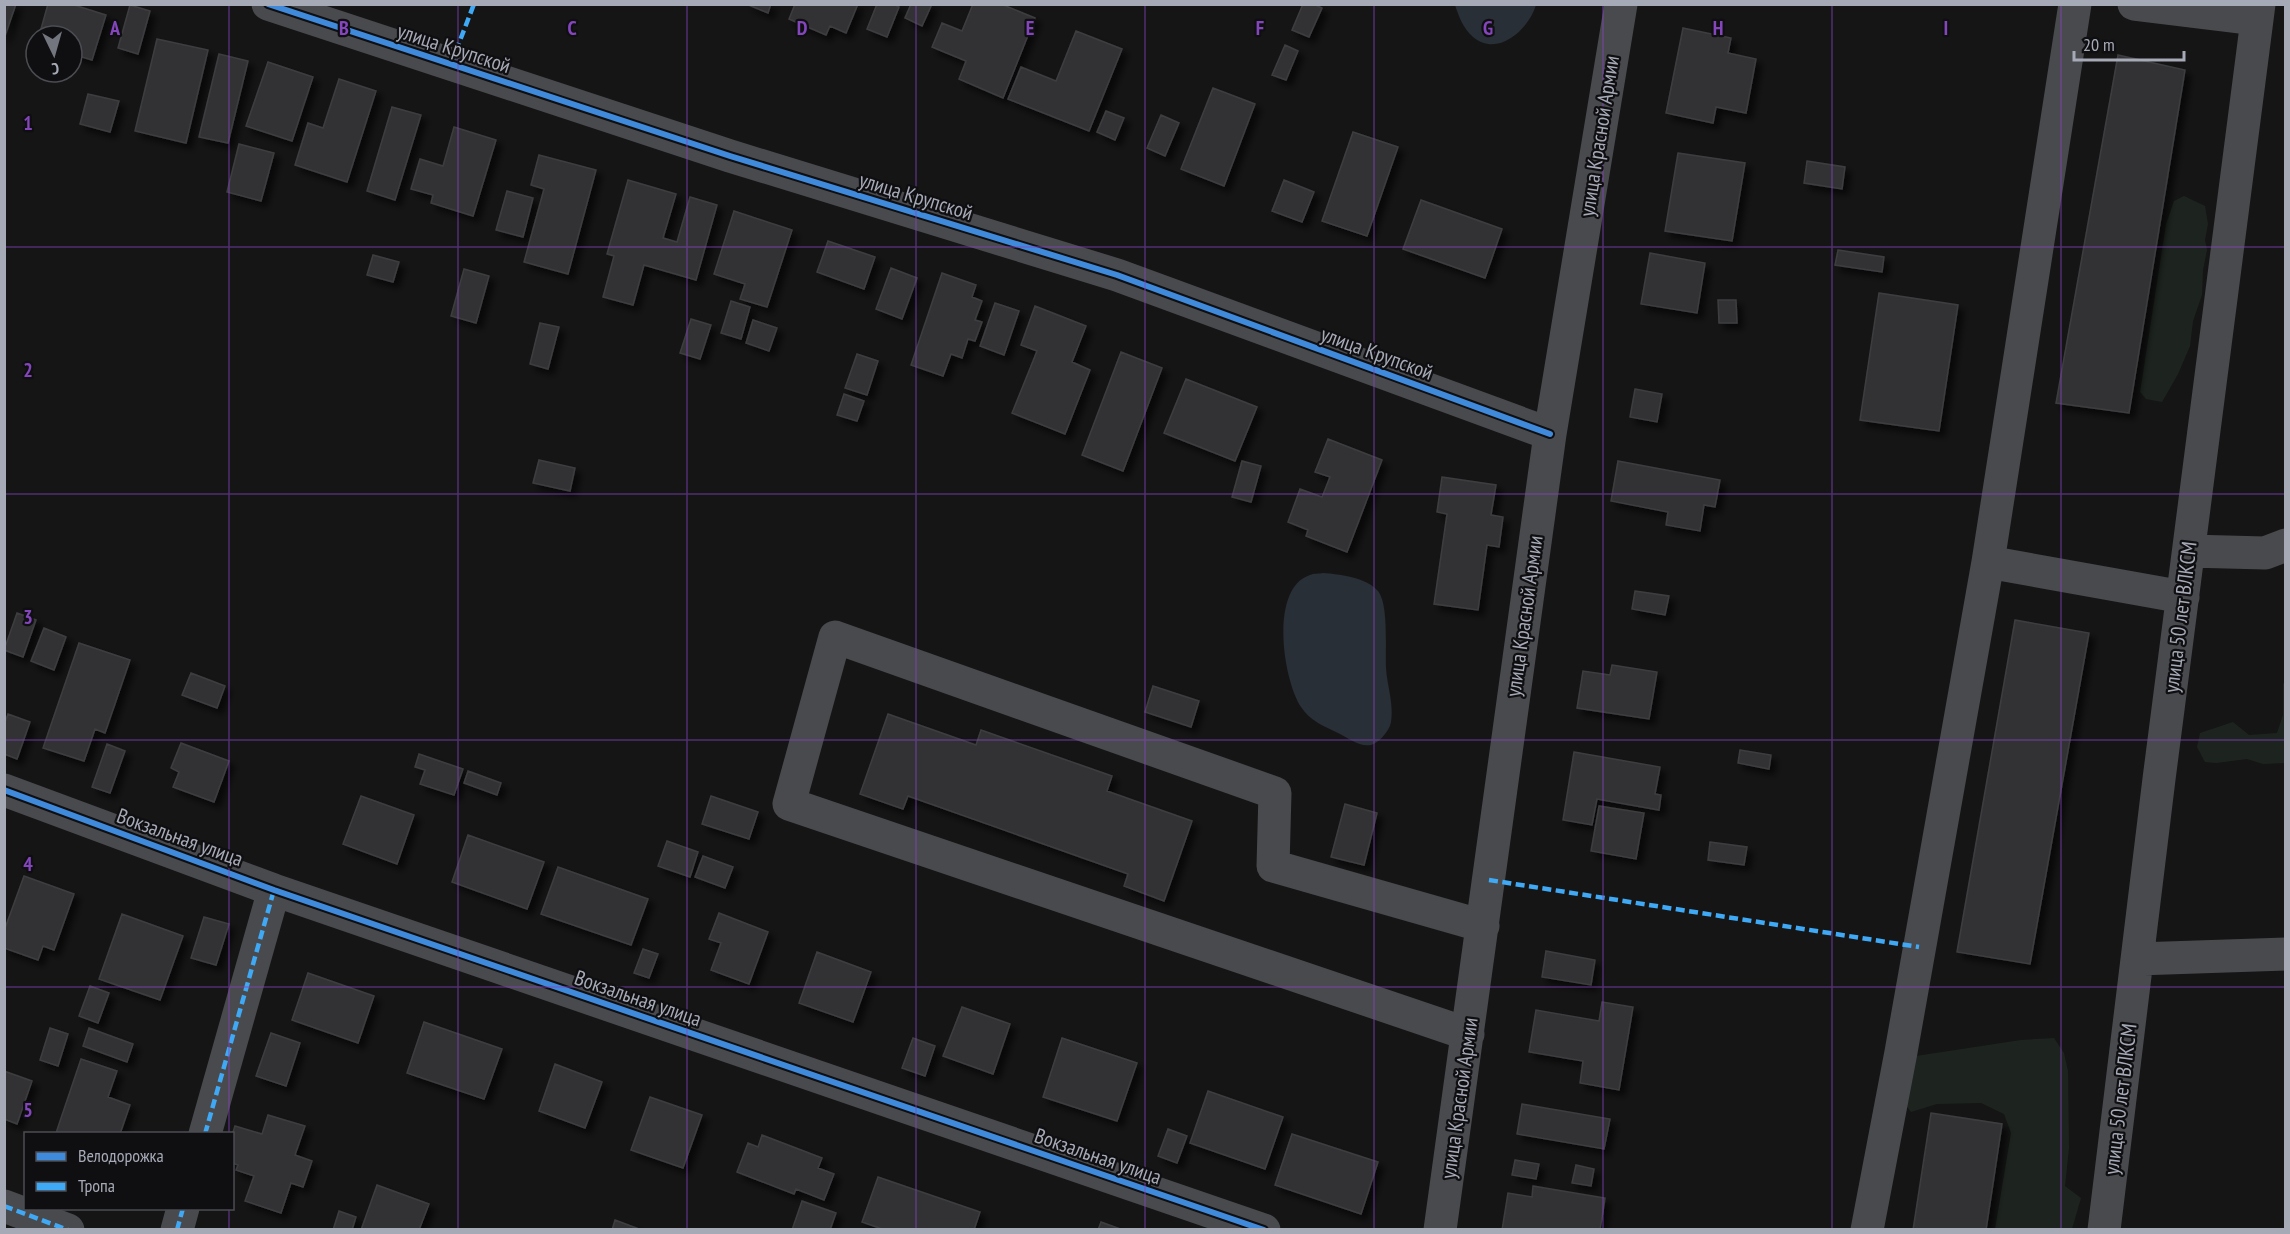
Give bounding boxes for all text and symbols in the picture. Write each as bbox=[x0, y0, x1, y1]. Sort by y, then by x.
text: A bbox=[109, 15, 121, 41]
text: B bbox=[339, 15, 349, 41]
text: C bbox=[567, 15, 577, 41]
text: D bbox=[797, 15, 808, 41]
text: E bbox=[1026, 15, 1034, 41]
text: F bbox=[1256, 15, 1264, 41]
text: G bbox=[1483, 15, 1493, 41]
text: H bbox=[1713, 15, 1723, 41]
text: I bbox=[1944, 15, 1948, 41]
street label: улица Крупской bbox=[394, 17, 514, 79]
north arrow bbox=[24, 24, 84, 84]
scale bar bbox=[2074, 24, 2184, 62]
text: 20 m bbox=[2083, 33, 2115, 56]
street label: улица Красной Армии bbox=[1573, 54, 1625, 218]
text: С bbox=[50, 59, 60, 79]
text: 1 bbox=[23, 110, 33, 136]
street label: улица Крупской bbox=[856, 166, 976, 226]
street label: улица Крупской bbox=[1317, 320, 1437, 386]
text: 2 bbox=[23, 357, 33, 383]
street label: улица Красной Армии bbox=[1499, 534, 1549, 698]
street label: улица 50 лет ВЛКСМ bbox=[2157, 540, 2203, 694]
text: 3 bbox=[23, 604, 33, 630]
street label: Вокзальная улица bbox=[113, 802, 247, 872]
text: 4 bbox=[23, 851, 33, 877]
street label: Вокзальная улица bbox=[571, 964, 705, 1032]
street label: улица Красной Армии bbox=[1434, 1016, 1484, 1180]
street label: улица 50 лет ВЛКСМ bbox=[2097, 1022, 2143, 1176]
text: 5 bbox=[23, 1097, 33, 1123]
street label: Вокзальная улица bbox=[1031, 1122, 1165, 1190]
legend bbox=[24, 1132, 234, 1210]
text: Велодорожка bbox=[78, 1144, 164, 1167]
text: Тропа bbox=[78, 1174, 115, 1197]

